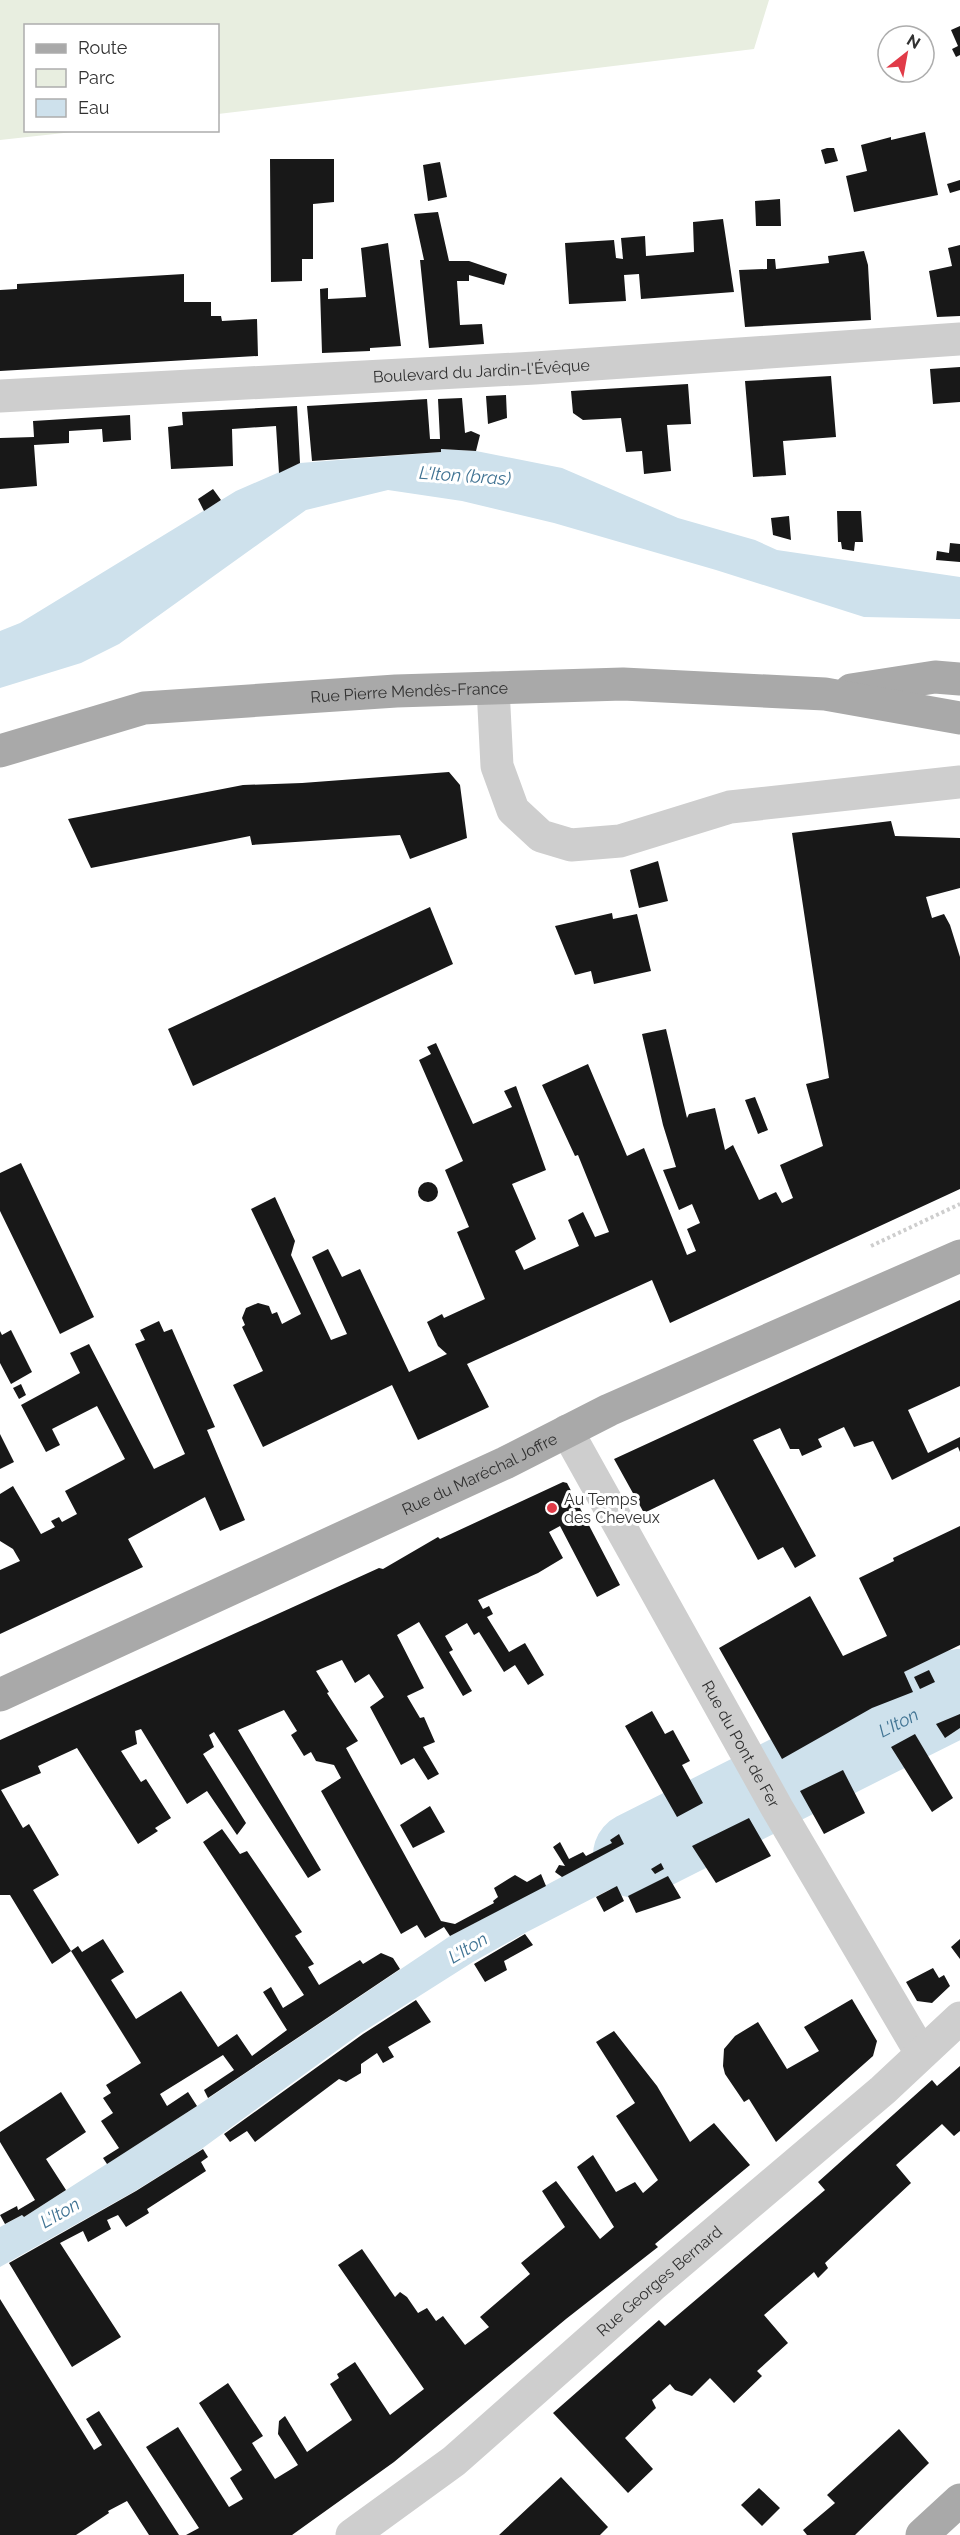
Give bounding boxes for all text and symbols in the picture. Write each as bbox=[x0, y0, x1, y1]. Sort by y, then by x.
legend bbox=[24, 24, 219, 132]
north arrow bbox=[876, 24, 936, 84]
text: N bbox=[903, 30, 924, 53]
text: Route bbox=[78, 37, 128, 58]
text: Parc bbox=[78, 67, 115, 88]
text: Eau bbox=[78, 97, 109, 118]
street label: Boulevard du Jardin-l'Évêque bbox=[372, 355, 590, 386]
water label: L'Iton (bras) bbox=[419, 462, 512, 489]
street label: Rue Pierre Mendès-France bbox=[310, 679, 508, 707]
street label: Rue du Maréchal Joffre bbox=[399, 1429, 560, 1519]
place label: Au Temps des Cheveux bbox=[564, 1490, 660, 1527]
marker: Au Temps des Cheveux bbox=[545, 1501, 559, 1515]
street label: Rue du Pont de Fer bbox=[698, 1677, 784, 1811]
water label: L'Iton bbox=[875, 1704, 922, 1741]
water label: L'Iton bbox=[444, 1928, 491, 1967]
water label: L'Iton bbox=[36, 2193, 83, 2232]
street label: Rue Georges Bernard bbox=[593, 2222, 726, 2340]

